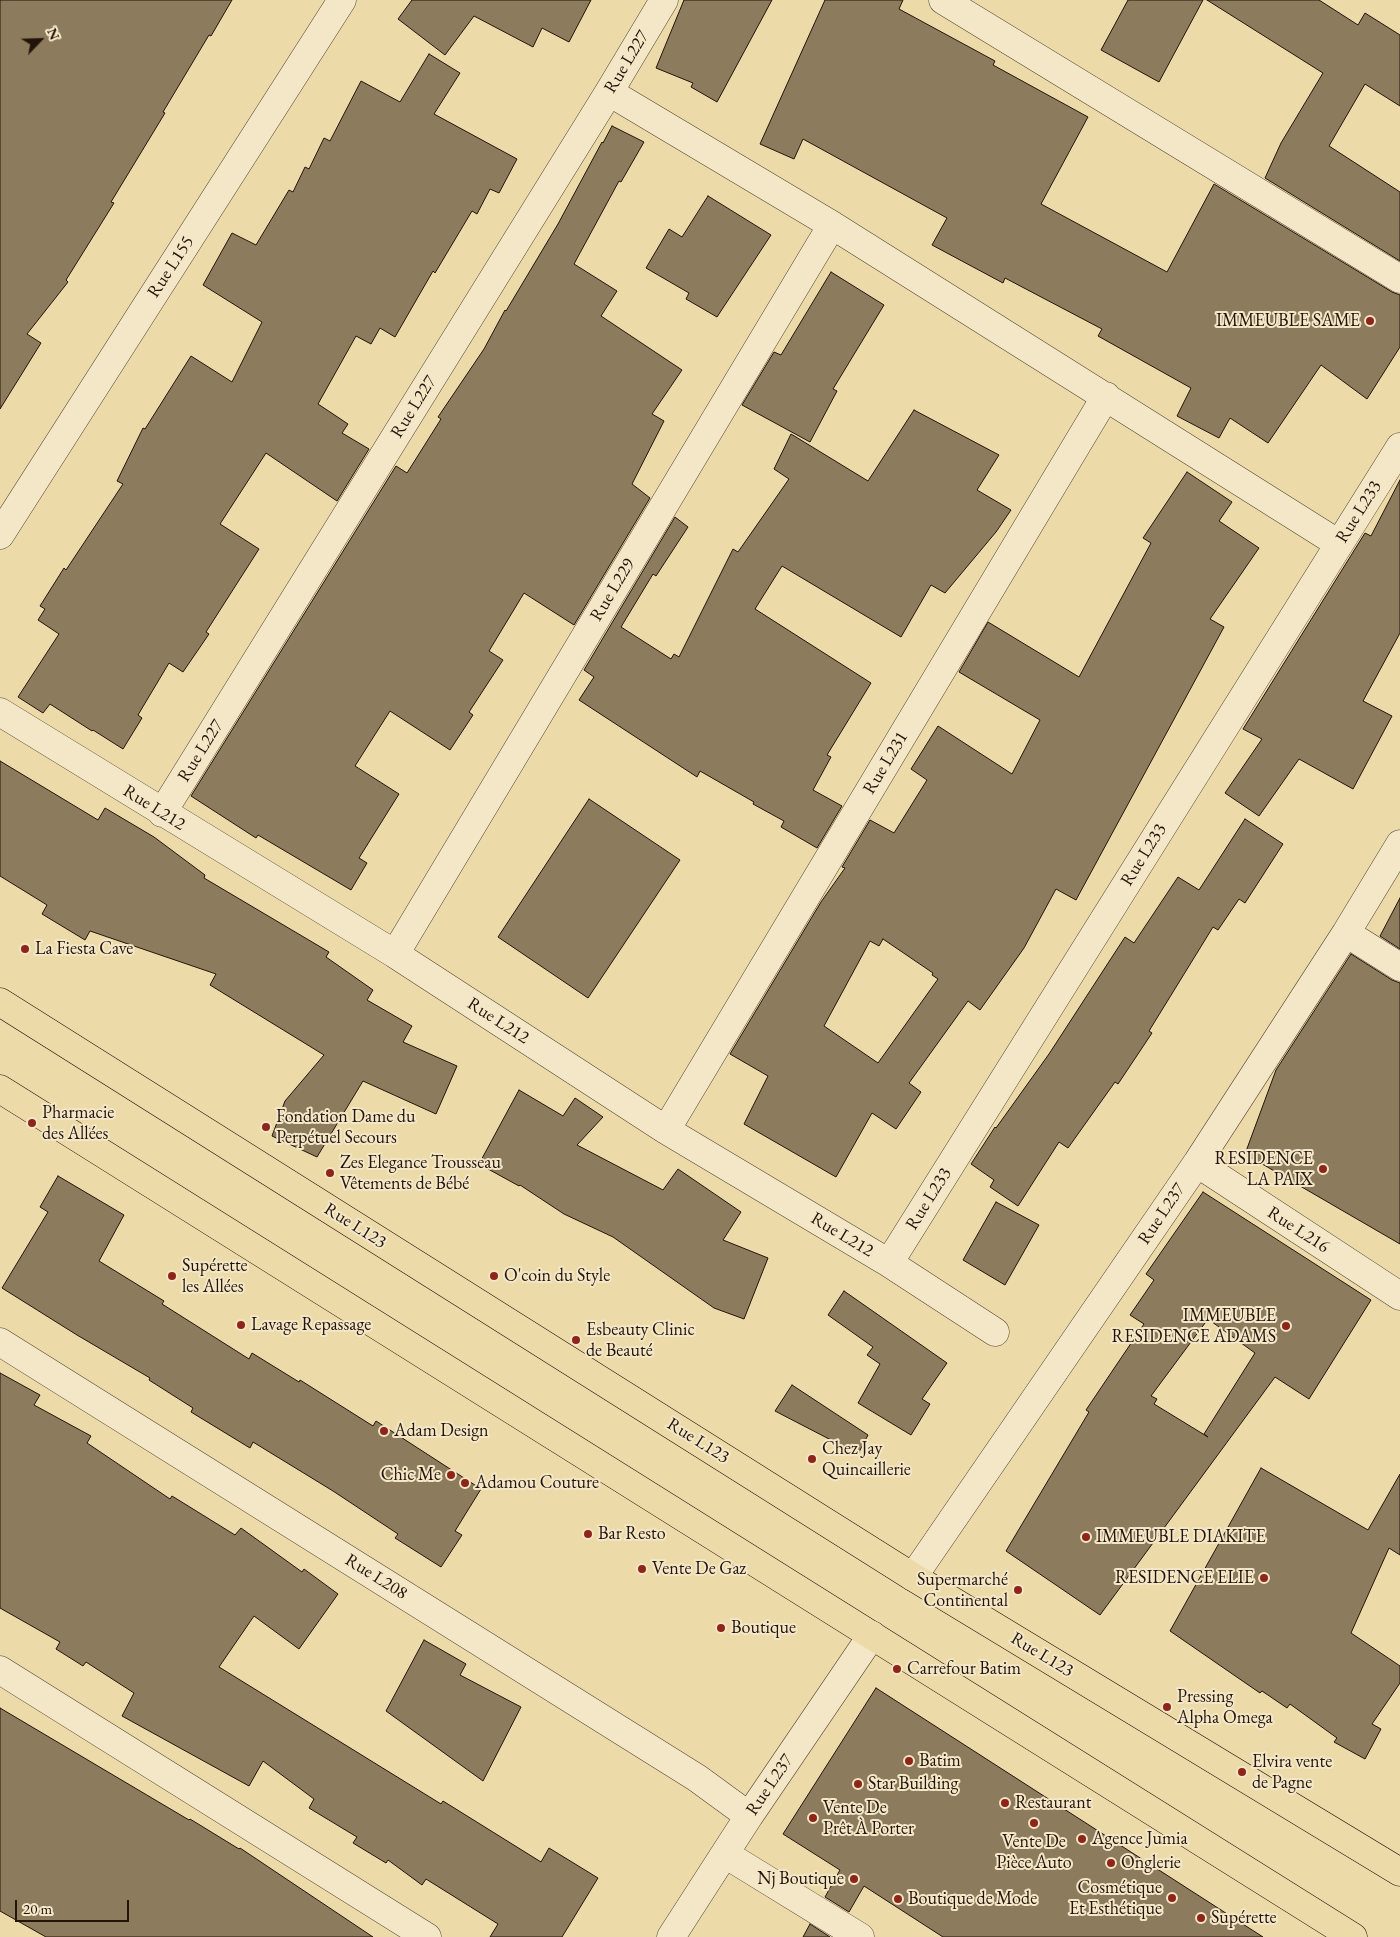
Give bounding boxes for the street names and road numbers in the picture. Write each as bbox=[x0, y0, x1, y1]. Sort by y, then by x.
street label: Rue L227 bbox=[600, 27, 654, 97]
street label: Rue L155 bbox=[143, 232, 199, 302]
street label: Rue L227 bbox=[386, 372, 442, 442]
street label: Rue L233 bbox=[1331, 477, 1387, 547]
street label: Rue L229 bbox=[586, 555, 640, 625]
street label: Rue L227 bbox=[173, 716, 229, 786]
street label: Rue L231 bbox=[859, 728, 913, 798]
street label: Rue L212 bbox=[119, 780, 189, 836]
street label: Rue L233 bbox=[1116, 820, 1172, 890]
street label: Rue L212 bbox=[463, 993, 533, 1049]
street label: Rue L233 bbox=[901, 1164, 957, 1234]
street label: Rue L237 bbox=[1134, 1179, 1190, 1249]
street label: Rue L123 bbox=[320, 1198, 390, 1254]
street label: Rue L216 bbox=[1263, 1202, 1333, 1258]
street label: Rue L212 bbox=[807, 1208, 877, 1262]
street label: Rue L123 bbox=[663, 1413, 733, 1469]
street label: Rue L208 bbox=[341, 1549, 411, 1605]
street label: Rue L123 bbox=[1007, 1628, 1077, 1682]
street label: Rue L237 bbox=[742, 1750, 798, 1820]

